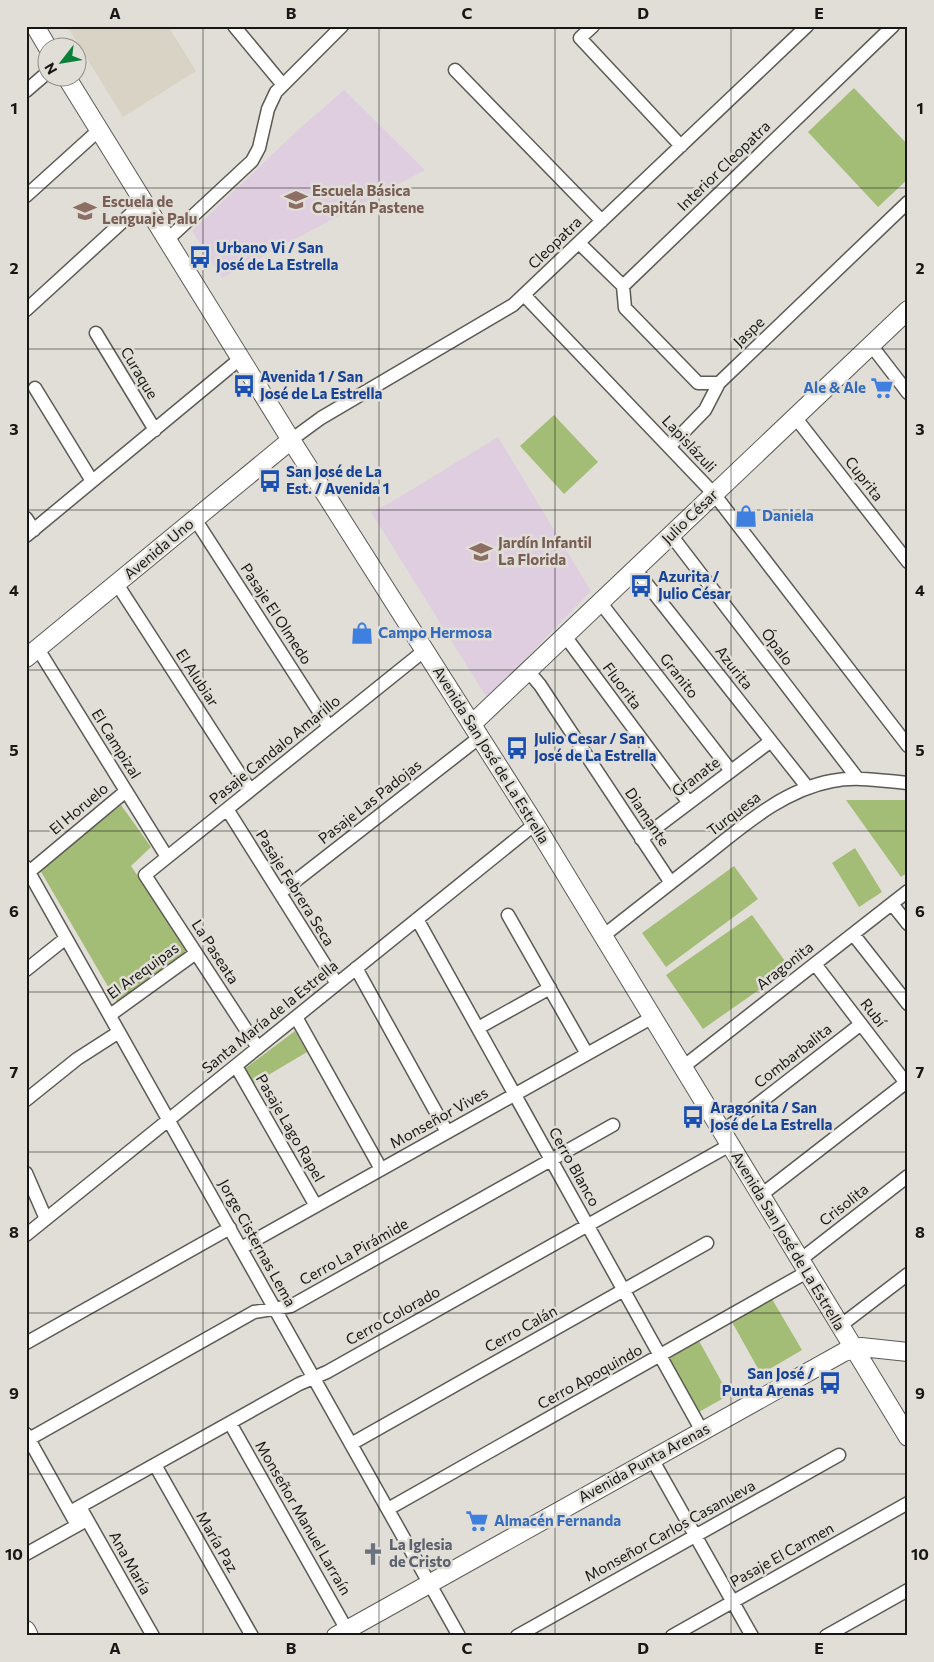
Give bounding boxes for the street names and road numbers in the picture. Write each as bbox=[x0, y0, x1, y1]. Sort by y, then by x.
street label: Interior Cleopatra bbox=[673, 116, 773, 214]
street label: Cleopatra bbox=[524, 212, 585, 272]
street label: Jaspe bbox=[729, 312, 768, 350]
street label: Curaque bbox=[117, 343, 162, 402]
street label: Lapislázuli bbox=[659, 411, 721, 475]
street label: Cuprita bbox=[842, 453, 888, 504]
street label: Julio César bbox=[657, 485, 721, 547]
street label: Avenida Uno bbox=[120, 514, 197, 583]
street label: Pasaje El Olmedo bbox=[237, 560, 316, 667]
street label: Ópalo bbox=[758, 624, 798, 669]
street label: Azurita bbox=[712, 642, 757, 693]
street label: El Alubiar bbox=[173, 645, 223, 709]
street label: Granito bbox=[657, 649, 703, 701]
street label: Fluorita bbox=[599, 659, 646, 712]
street label: Avenida San José de La Estrella bbox=[430, 663, 554, 846]
street label: Pasaje Candalo Amarillo bbox=[205, 691, 343, 808]
street label: El Campizal bbox=[88, 705, 145, 782]
street label: Granate bbox=[668, 752, 723, 800]
street label: Pasaje Las Padojas bbox=[314, 755, 425, 847]
street label: El Horuelo bbox=[45, 779, 111, 838]
street label: Diamante bbox=[622, 784, 674, 849]
street label: Turquesa bbox=[703, 787, 764, 839]
street label: Pasaje Febrera Seca bbox=[253, 826, 339, 949]
street label: La Paseata bbox=[188, 916, 243, 987]
street label: Aragonita bbox=[752, 937, 816, 993]
street label: El Arequipas bbox=[103, 938, 182, 1002]
street label: Santa María de la Estrella bbox=[198, 956, 341, 1077]
street label: Rubí bbox=[857, 995, 891, 1031]
street label: Combarbalita bbox=[750, 1019, 835, 1091]
street label: Pasaje Lago Rapel bbox=[253, 1071, 329, 1184]
street label: Monseñor Vives bbox=[386, 1083, 491, 1152]
street label: Cerro Blanco bbox=[546, 1124, 604, 1209]
street label: Avenida San José de La Estrella bbox=[728, 1148, 849, 1333]
street label: Jorge Cisternas Lema bbox=[215, 1176, 300, 1309]
street label: Crisolita bbox=[815, 1179, 872, 1229]
street label: Cerro La Pirámide bbox=[296, 1214, 411, 1288]
street label: Cerro Colorado bbox=[342, 1282, 443, 1348]
street label: Cerro Calán bbox=[481, 1301, 560, 1355]
street label: Cerro Apoquindo bbox=[534, 1340, 645, 1412]
street label: Avenida Punta Arenas bbox=[575, 1418, 713, 1506]
street label: Monseñor Manuel Larraín bbox=[252, 1437, 355, 1598]
street label: Monseñor Carlos Casanueva bbox=[581, 1476, 758, 1585]
street label: María Paz bbox=[193, 1508, 242, 1575]
street label: Pasaje El Carmen bbox=[726, 1518, 837, 1590]
street label: Ana María bbox=[106, 1528, 156, 1597]

